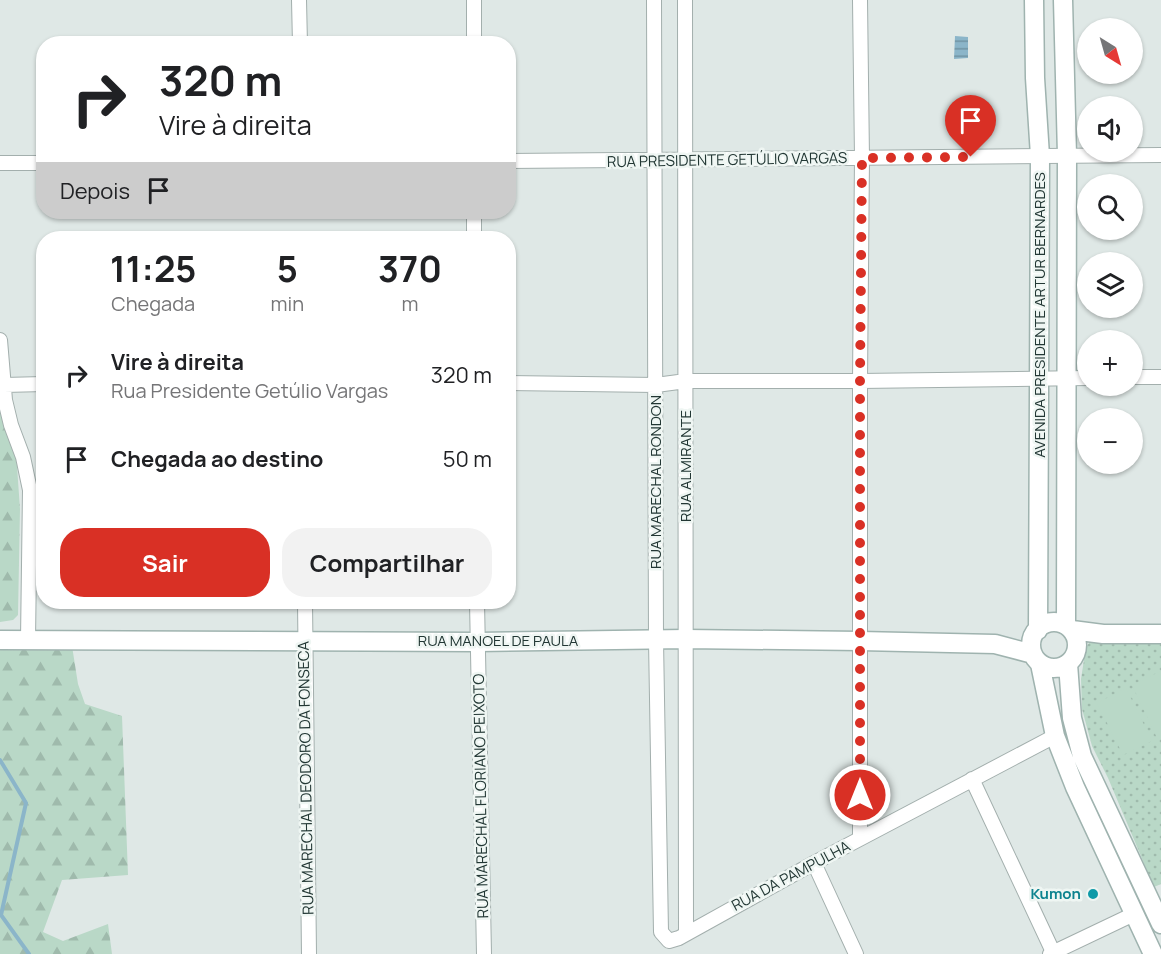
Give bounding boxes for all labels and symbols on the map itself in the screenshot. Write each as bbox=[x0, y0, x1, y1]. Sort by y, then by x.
north arrow bbox=[1077, 18, 1143, 84]
pin bbox=[945, 95, 996, 157]
street label: RUA PRESIDENTE GETÚLIO VARGAS bbox=[607, 147, 847, 172]
street label: AVENIDA PRESIDENTE ARTUR BERNARDES bbox=[1029, 172, 1050, 458]
street label: RUA MARECHAL RONDON bbox=[645, 395, 666, 569]
street label: RUA ALMIRANTE bbox=[675, 410, 696, 522]
street label: RUA MANOEL DE PAULA bbox=[418, 630, 579, 651]
street label: RUA MARECHAL DEODORO DA FONSECA bbox=[293, 640, 318, 915]
street label: RUA MARECHAL FLORIANO PEIXOTO bbox=[468, 673, 493, 918]
position arrow bbox=[828, 763, 892, 827]
street label: RUA DA PAMPULHA bbox=[728, 835, 854, 916]
place label: Kumon bbox=[1030, 883, 1081, 904]
marker: Kumon bbox=[1086, 887, 1100, 901]

